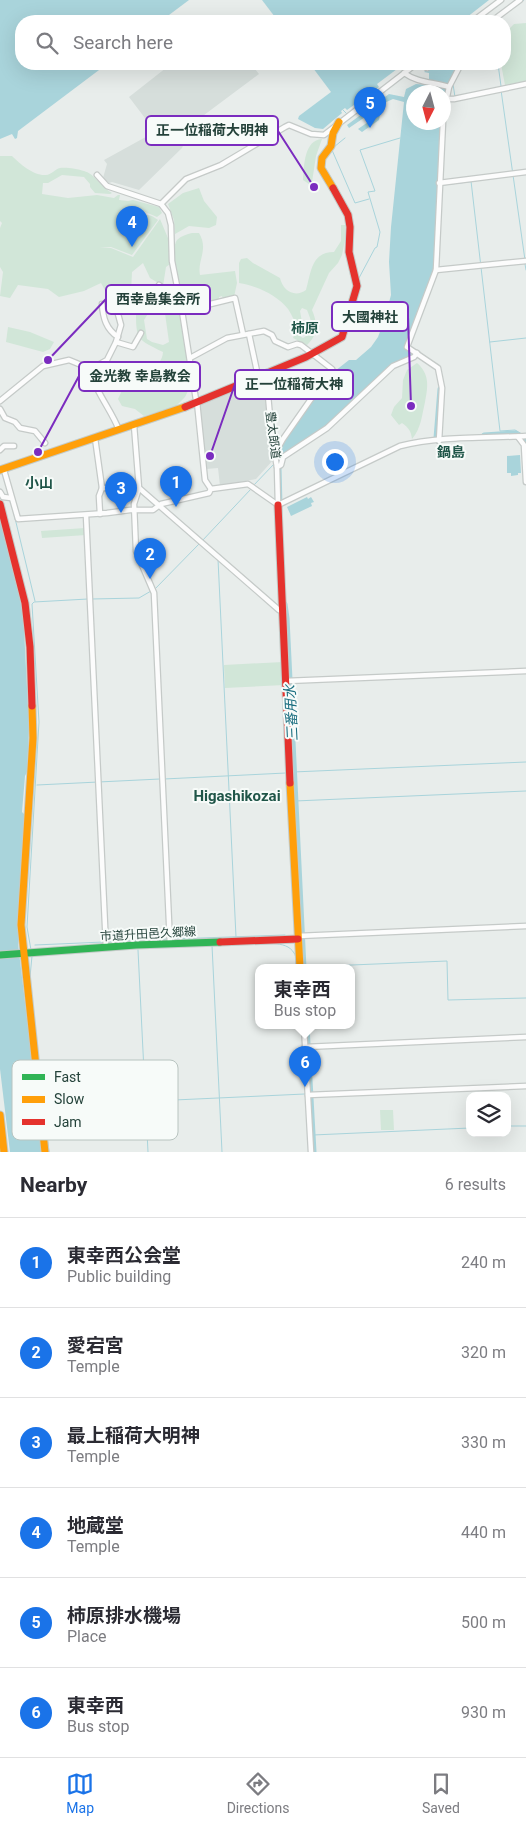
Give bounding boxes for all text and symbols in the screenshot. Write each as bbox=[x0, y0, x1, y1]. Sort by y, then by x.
search box bbox=[15, 15, 511, 70]
icon: search bbox=[33, 29, 61, 57]
text: Search here bbox=[73, 31, 173, 54]
north arrow bbox=[406, 85, 451, 130]
pin: 5 bbox=[354, 87, 386, 128]
callout: 正一位稲荷大明神 bbox=[146, 116, 278, 145]
text: 正一位稲荷大明神 bbox=[156, 122, 268, 138]
pin: 4 bbox=[116, 206, 148, 247]
callout: 西幸島集会所 bbox=[106, 285, 210, 314]
text: 西幸島集会所 bbox=[116, 291, 200, 307]
callout: 大國神社 bbox=[332, 302, 408, 331]
text: 大國神社 bbox=[342, 309, 398, 325]
district label: 柿原 bbox=[291, 320, 319, 336]
callout: 金光教 幸島教会 bbox=[79, 362, 200, 391]
text: 金光教 幸島教会 bbox=[89, 368, 191, 384]
callout: 正一位稲荷大神 bbox=[235, 370, 353, 399]
text: 正一位稲荷大神 bbox=[245, 376, 343, 392]
street label: 豊太郎道 bbox=[263, 410, 283, 460]
district label: 鍋島 bbox=[437, 444, 465, 460]
your location bbox=[322, 449, 348, 475]
pin: 1 bbox=[160, 466, 192, 507]
pin: 3 bbox=[105, 472, 137, 513]
district label: 小山 bbox=[25, 475, 53, 491]
pin: 2 bbox=[134, 538, 166, 579]
water label: 三番用水 bbox=[281, 683, 300, 741]
district label: Higashikozai bbox=[193, 787, 281, 805]
street label: 市道升田邑久郷線 bbox=[100, 924, 196, 944]
popup bbox=[255, 964, 355, 1029]
text: 東幸西 bbox=[274, 978, 331, 1001]
text: Bus stop bbox=[274, 1001, 336, 1020]
pin: 6 bbox=[289, 1046, 321, 1087]
legend bbox=[12, 1060, 178, 1140]
text: Fast bbox=[54, 1069, 81, 1085]
text: Slow bbox=[54, 1091, 85, 1107]
map controls bbox=[466, 1092, 511, 1137]
button: layers bbox=[466, 1092, 511, 1137]
text: Jam bbox=[54, 1114, 82, 1130]
text: Nearby bbox=[20, 1173, 87, 1197]
text: 6 results bbox=[445, 1175, 506, 1194]
text: 東幸西公会堂 bbox=[67, 1244, 181, 1267]
text: 1 bbox=[31, 1253, 41, 1272]
text: 240 m bbox=[461, 1253, 506, 1272]
text: Public building bbox=[67, 1267, 171, 1286]
text: 愛宕宮 bbox=[67, 1334, 124, 1357]
text: 2 bbox=[31, 1343, 41, 1362]
text: 320 m bbox=[461, 1343, 506, 1362]
text: Temple bbox=[67, 1357, 120, 1376]
text: 最上稲荷大明神 bbox=[67, 1424, 200, 1447]
text: 3 bbox=[31, 1433, 41, 1452]
text: 330 m bbox=[461, 1433, 506, 1452]
text: Temple bbox=[67, 1447, 120, 1466]
text: 地蔵堂 bbox=[67, 1514, 124, 1537]
text: 4 bbox=[31, 1523, 41, 1542]
text: 440 m bbox=[461, 1523, 506, 1542]
text: Temple bbox=[67, 1537, 120, 1556]
text: 柿原排水機場 bbox=[67, 1604, 181, 1627]
text: 5 bbox=[31, 1613, 41, 1632]
text: 500 m bbox=[461, 1613, 506, 1632]
text: Place bbox=[67, 1627, 107, 1646]
text: 東幸西 bbox=[67, 1694, 124, 1717]
text: 6 bbox=[31, 1703, 41, 1722]
text: 930 m bbox=[461, 1703, 506, 1722]
text: Bus stop bbox=[67, 1717, 129, 1736]
tab: Map bbox=[66, 1770, 94, 1816]
tab: Directions bbox=[227, 1770, 290, 1816]
tab: Saved bbox=[422, 1770, 460, 1816]

